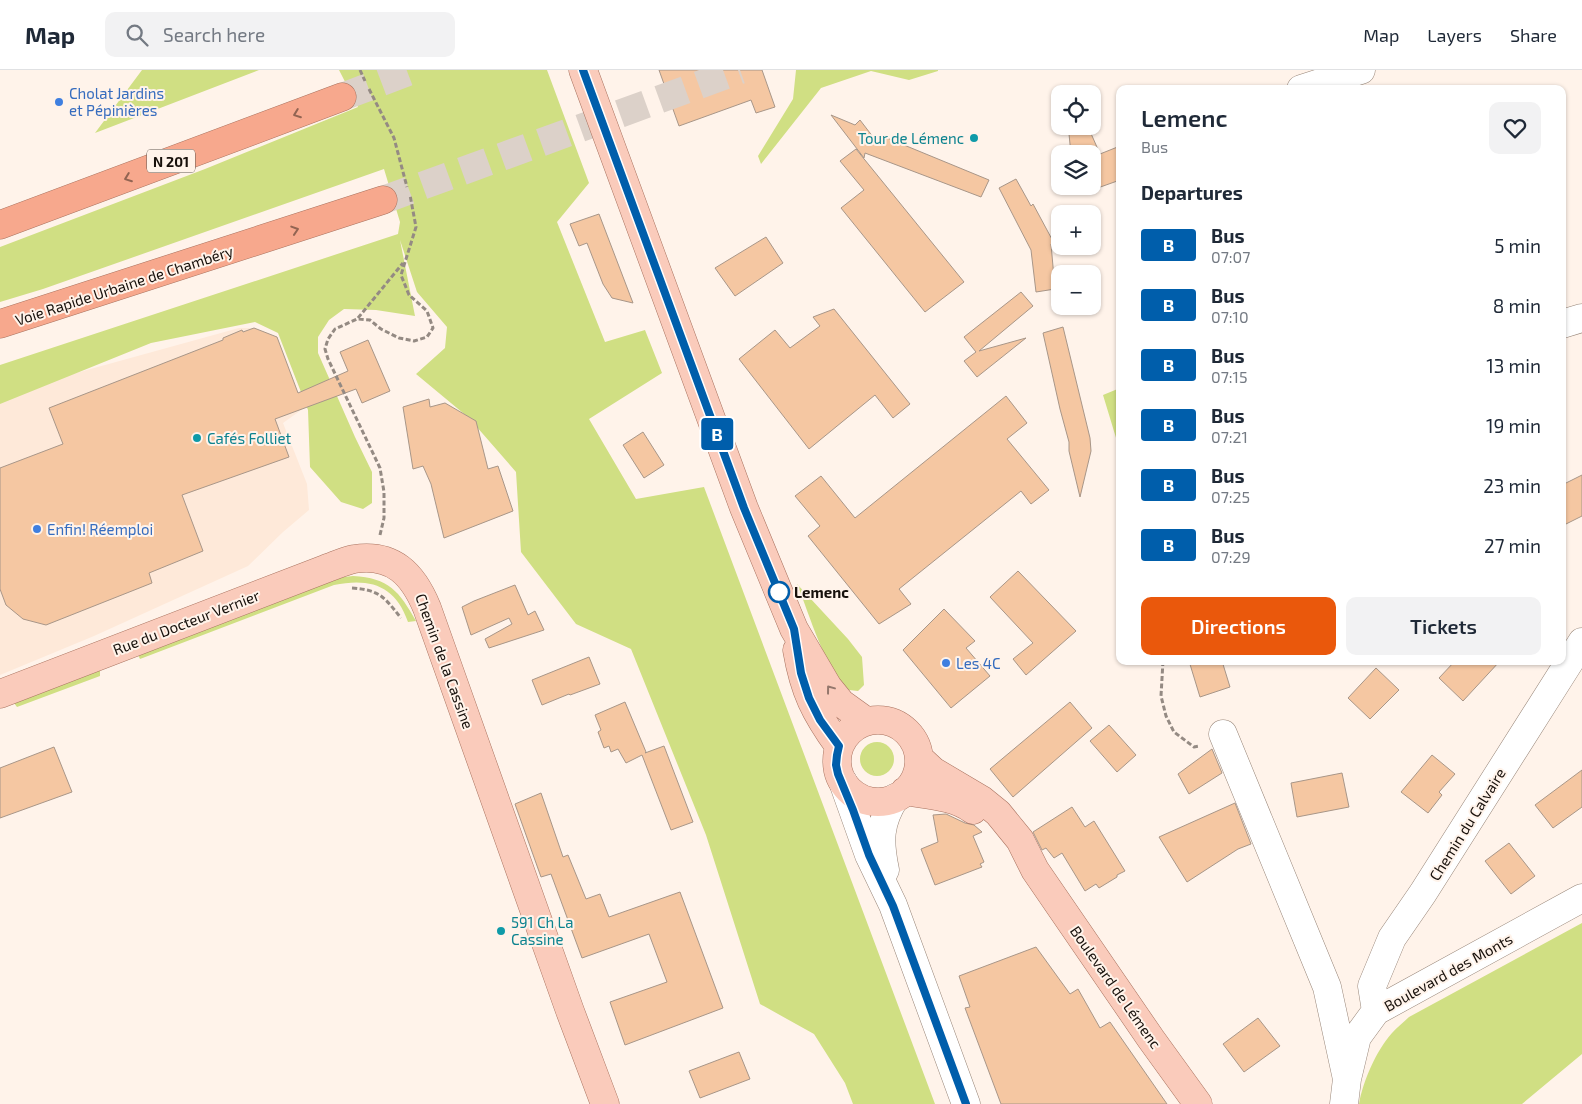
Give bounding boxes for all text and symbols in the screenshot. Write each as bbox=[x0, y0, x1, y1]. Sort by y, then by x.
search box bbox=[105, 12, 455, 57]
text: Map bbox=[25, 20, 75, 49]
icon: search bbox=[123, 21, 151, 49]
text: Search here bbox=[163, 23, 265, 46]
text: Map bbox=[1363, 24, 1399, 46]
text: Layers bbox=[1427, 24, 1482, 46]
text: Share bbox=[1510, 24, 1557, 46]
place label: Cholat Jardins et Pépinières bbox=[69, 84, 164, 119]
map controls bbox=[1051, 85, 1101, 315]
button: locate bbox=[1051, 85, 1101, 135]
marker: Cholat Jardins et Pépinières bbox=[53, 96, 65, 108]
button: heart bbox=[1489, 102, 1541, 154]
text: Lemenc bbox=[1141, 103, 1227, 132]
one-way arrow bbox=[293, 108, 301, 118]
place label: Tour de Lémenc bbox=[858, 129, 964, 147]
marker: Tour de Lémenc bbox=[968, 132, 980, 144]
text: Bus bbox=[1141, 137, 1168, 156]
button: layers bbox=[1051, 145, 1101, 195]
road number: N 201 bbox=[147, 150, 195, 172]
one-way arrow bbox=[124, 171, 133, 182]
text: Departures bbox=[1141, 181, 1243, 204]
button: + bbox=[1051, 205, 1101, 255]
text: Bus bbox=[1211, 224, 1245, 247]
one-way arrow bbox=[290, 225, 298, 235]
text: B bbox=[1163, 234, 1174, 256]
text: 5 min bbox=[1494, 234, 1541, 257]
street label: Voie Rapide Urbaine de Chambéry bbox=[13, 241, 235, 329]
text: 07:07 bbox=[1211, 247, 1250, 266]
button: − bbox=[1051, 265, 1101, 315]
text: Bus bbox=[1211, 284, 1245, 307]
text: B bbox=[1163, 294, 1174, 316]
text: 8 min bbox=[1493, 294, 1541, 317]
text: 07:10 bbox=[1211, 307, 1249, 326]
text: Bus bbox=[1211, 344, 1245, 367]
text: B bbox=[1163, 354, 1174, 376]
text: 13 min bbox=[1486, 354, 1541, 377]
text: 07:15 bbox=[1211, 367, 1248, 386]
text: Bus bbox=[1211, 404, 1245, 427]
text: B bbox=[1163, 414, 1174, 436]
text: 19 min bbox=[1486, 414, 1541, 437]
line badge: B bbox=[701, 418, 733, 450]
text: B bbox=[711, 423, 723, 445]
text: 07:21 bbox=[1211, 427, 1248, 446]
place label: Cafés Folliet bbox=[207, 429, 291, 447]
marker: Cafés Folliet bbox=[191, 432, 203, 444]
text: Bus bbox=[1211, 464, 1245, 487]
text: B bbox=[1163, 474, 1174, 496]
text: 23 min bbox=[1483, 474, 1541, 497]
text: 07:25 bbox=[1211, 487, 1250, 506]
place label: Enfin! Réemploi bbox=[47, 520, 153, 538]
marker: Enfin! Réemploi bbox=[31, 523, 43, 535]
text: Bus bbox=[1211, 524, 1245, 547]
text: B bbox=[1163, 534, 1174, 556]
text: 27 min bbox=[1484, 534, 1541, 557]
text: 07:29 bbox=[1211, 547, 1251, 566]
marker: Lemenc bbox=[768, 581, 790, 603]
place label: Lemenc bbox=[794, 583, 849, 601]
street label: Rue du Docteur Vernier bbox=[110, 586, 262, 658]
street label: Chemin de la Cassine bbox=[412, 591, 478, 731]
button: Directions bbox=[1141, 597, 1336, 655]
button: Tickets bbox=[1346, 597, 1541, 655]
place label: Les 4C bbox=[956, 654, 1001, 672]
marker: Les 4C bbox=[940, 657, 952, 669]
one-way arrow bbox=[827, 685, 836, 695]
street label: Chemin du Calvaire bbox=[1425, 764, 1509, 884]
place label: 591 Ch La Cassine bbox=[511, 913, 574, 948]
street label: Boulevard de Lémenc bbox=[1067, 922, 1165, 1052]
marker: 591 Ch La Cassine bbox=[495, 925, 507, 937]
street label: Boulevard des Monts bbox=[1381, 929, 1515, 1015]

